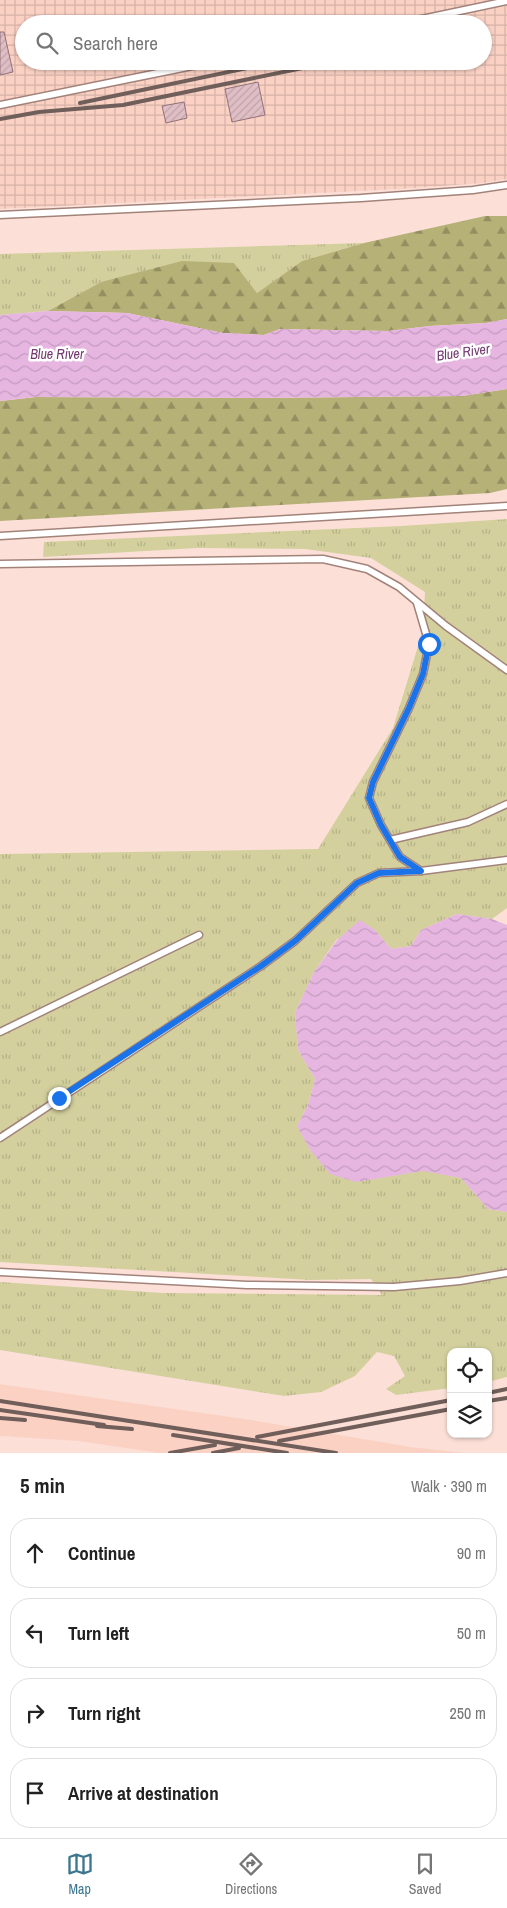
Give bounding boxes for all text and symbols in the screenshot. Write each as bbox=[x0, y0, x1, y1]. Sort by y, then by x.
search box bbox=[15, 15, 492, 70]
icon: search bbox=[33, 29, 61, 57]
text: Search here bbox=[73, 30, 158, 56]
water label: Blue River bbox=[435, 339, 492, 365]
water label: Blue River bbox=[30, 345, 85, 363]
route start bbox=[418, 633, 441, 656]
route end bbox=[48, 1087, 71, 1110]
map controls bbox=[447, 1348, 492, 1438]
button: locate bbox=[447, 1348, 492, 1393]
button: layers bbox=[447, 1393, 492, 1438]
text: 5 min bbox=[20, 1471, 65, 1500]
text: Walk · 390 m bbox=[411, 1475, 487, 1497]
icon: ahead bbox=[21, 1539, 49, 1567]
text: Continue bbox=[68, 1540, 136, 1566]
text: 90 m bbox=[457, 1542, 486, 1564]
icon: left bbox=[21, 1619, 49, 1647]
text: Turn left bbox=[68, 1620, 129, 1646]
text: 50 m bbox=[457, 1622, 486, 1644]
icon: right bbox=[21, 1699, 49, 1727]
text: Turn right bbox=[68, 1700, 140, 1726]
text: 250 m bbox=[450, 1702, 486, 1724]
icon: arrive bbox=[21, 1779, 49, 1807]
text: Arrive at destination bbox=[68, 1780, 219, 1806]
tab: Map bbox=[66, 1850, 94, 1898]
tab: Directions bbox=[225, 1850, 277, 1898]
tab: Saved bbox=[409, 1850, 441, 1898]

